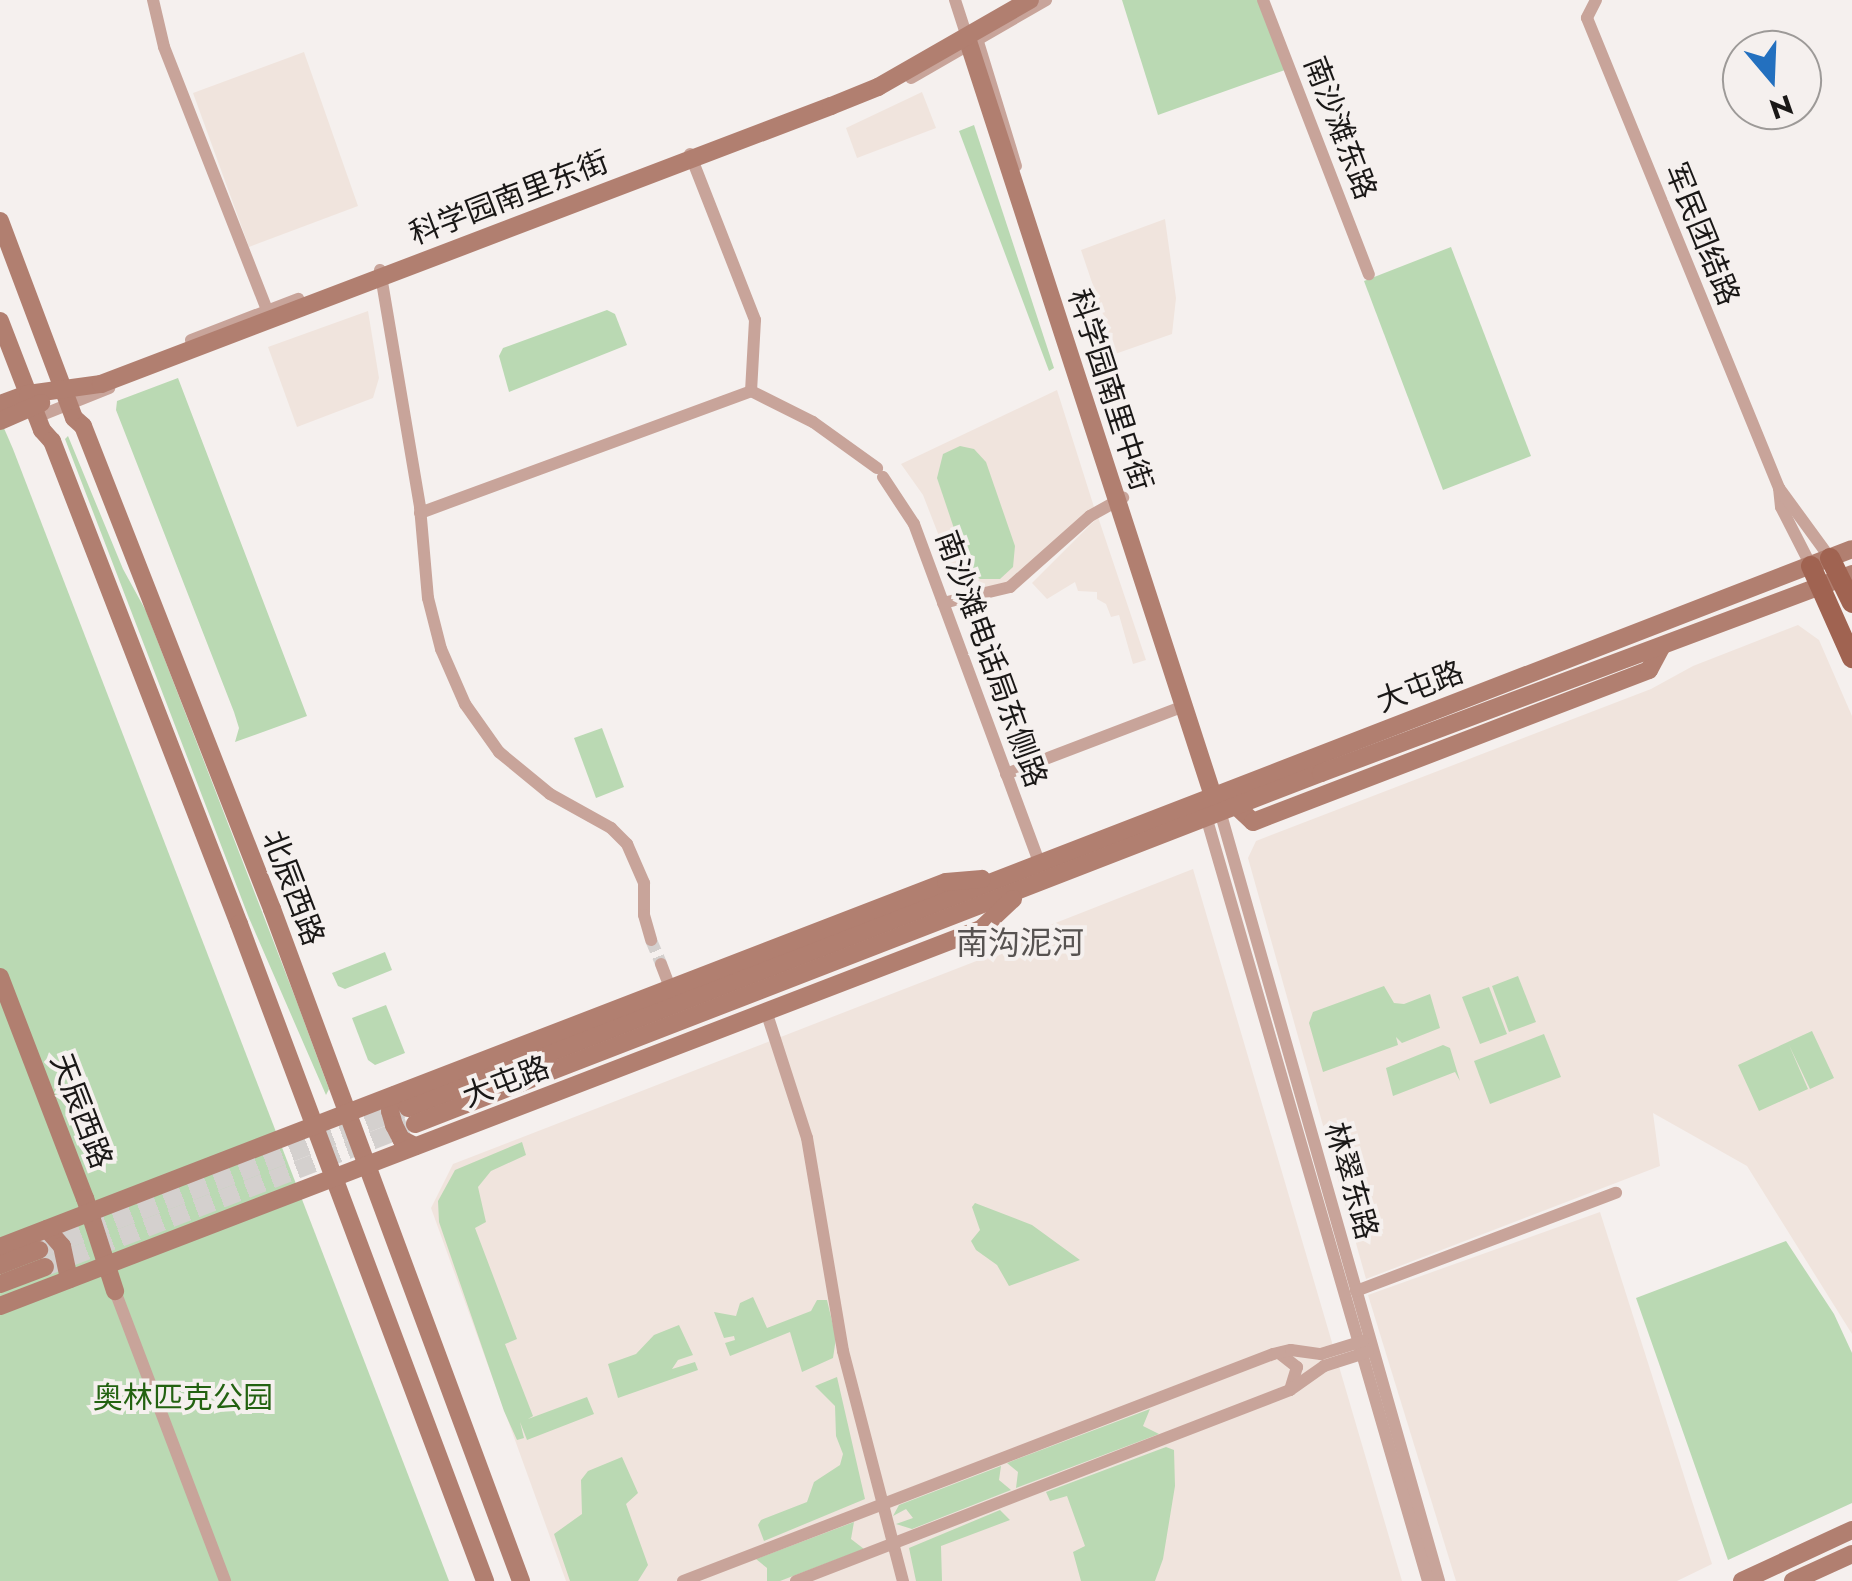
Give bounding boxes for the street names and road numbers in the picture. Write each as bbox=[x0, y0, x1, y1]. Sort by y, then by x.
street label: 南沙滩东路 bbox=[1296, 52, 1384, 204]
street label: 科学园南里东街 bbox=[405, 144, 613, 252]
street label: 军民团结路 bbox=[1657, 158, 1747, 310]
street label: 科学园南里中街 bbox=[1060, 285, 1160, 495]
street label: 南沙滩电话局东侧路 bbox=[928, 526, 1054, 792]
street label: 大屯路 bbox=[1372, 654, 1468, 720]
street label: 北辰西路 bbox=[255, 826, 331, 950]
street label: 天辰西路 bbox=[43, 1049, 119, 1173]
street label: 大屯路 bbox=[458, 1049, 554, 1115]
street label: 林翠东路 bbox=[1317, 1118, 1385, 1244]

